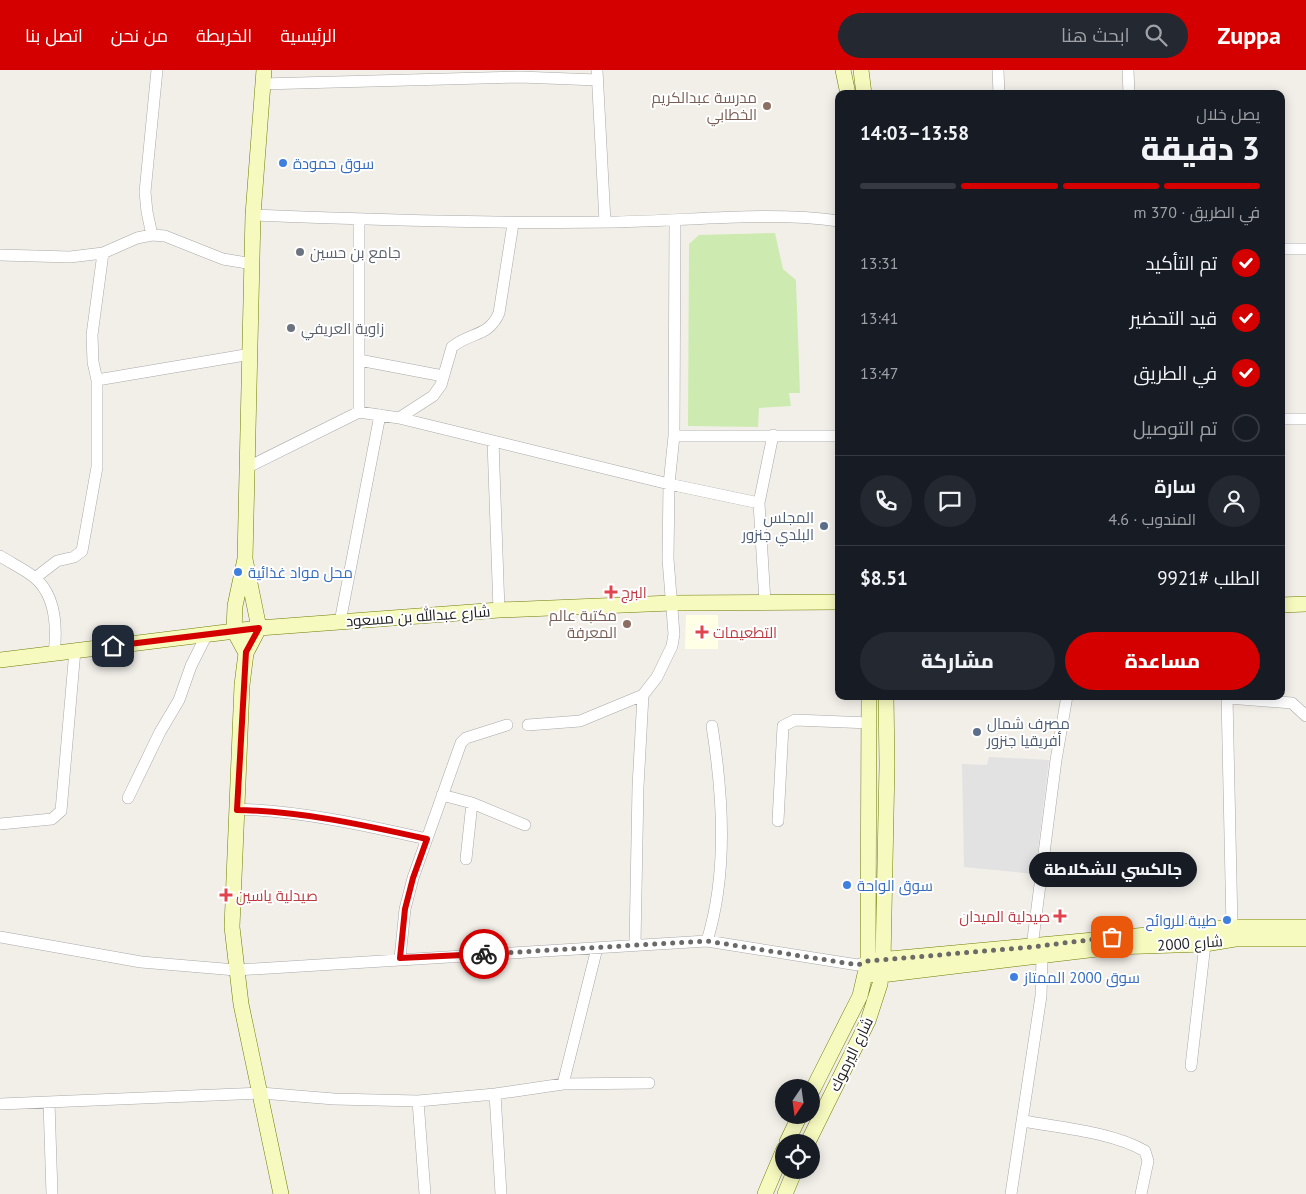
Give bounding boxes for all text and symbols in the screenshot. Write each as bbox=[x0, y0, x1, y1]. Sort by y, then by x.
search box bbox=[838, 13, 1188, 58]
text: Zuppa bbox=[1218, 20, 1281, 51]
icon: search bbox=[1142, 21, 1170, 49]
text: ابحث هنا bbox=[1061, 23, 1130, 47]
text: اتصل بنا bbox=[25, 24, 83, 47]
text: من نحن bbox=[111, 24, 168, 47]
text: الخريطة bbox=[196, 24, 252, 47]
text: الرئيسية bbox=[280, 24, 337, 47]
place label: مدرسة عبدالكريم الخطابي bbox=[651, 88, 757, 127]
marker: مدرسة عبدالكريم الخطابي bbox=[761, 100, 773, 112]
text: يصل خلال bbox=[1196, 104, 1260, 124]
text: 13:58–14:03 bbox=[860, 121, 969, 145]
text: 3 دقيقة bbox=[1141, 127, 1260, 169]
place label: سوق حمودة bbox=[293, 154, 374, 174]
marker: سوق حمودة bbox=[277, 157, 289, 169]
text: في الطريق · 370 m bbox=[1133, 202, 1260, 222]
place label: جامع بن حسين bbox=[310, 243, 400, 264]
marker: جامع بن حسين bbox=[294, 246, 306, 258]
icon: check bbox=[1232, 249, 1260, 277]
text: تم التأكيد bbox=[1145, 251, 1217, 275]
text: 13:31 bbox=[860, 253, 898, 273]
icon: check bbox=[1232, 304, 1260, 332]
text: قيد التحضير bbox=[1130, 306, 1217, 330]
text: 13:41 bbox=[860, 308, 898, 328]
place label: زاوية العريفي bbox=[301, 319, 384, 341]
marker: زاوية العريفي bbox=[285, 322, 297, 334]
icon: check bbox=[1232, 359, 1260, 387]
text: في الطريق bbox=[1134, 361, 1217, 385]
text: 13:47 bbox=[860, 363, 898, 383]
text: تم التوصيل bbox=[1133, 416, 1217, 440]
text: سارة bbox=[1154, 474, 1196, 498]
button: phone bbox=[860, 475, 912, 527]
button: chat bbox=[924, 475, 976, 527]
button: person bbox=[1208, 475, 1260, 527]
place label: المجلس البلدي جنزور bbox=[741, 508, 814, 547]
text: المندوب · 4.6 bbox=[1108, 509, 1196, 529]
marker: المجلس البلدي جنزور bbox=[818, 520, 830, 532]
place label: محل مواد غذائية bbox=[248, 563, 353, 583]
marker: محل مواد غذائية bbox=[232, 566, 244, 578]
text: $8.51 bbox=[860, 566, 908, 590]
text: الطلب #9921 bbox=[1157, 566, 1260, 590]
place label: البرج bbox=[621, 583, 647, 604]
marker: البرج bbox=[605, 586, 617, 598]
street label: شارع عبدالله بن مسعود bbox=[345, 601, 491, 633]
place label: مكتبة عالم المعرفة bbox=[549, 606, 617, 642]
marker: مكتبة عالم المعرفة bbox=[621, 618, 633, 630]
place label: التطعيمات bbox=[713, 623, 777, 642]
pin bbox=[92, 625, 134, 667]
marker: التطعيمات bbox=[695, 625, 709, 639]
icon: home bbox=[99, 632, 127, 660]
button: مشاركة bbox=[860, 632, 1055, 690]
button: مساعدة bbox=[1065, 632, 1260, 690]
place label: مصرف شمال أفريقيا جنزور bbox=[986, 714, 1070, 750]
marker: مصرف شمال أفريقيا جنزور bbox=[971, 726, 983, 738]
callout: جالكسي للشكلاطة bbox=[1028, 852, 1196, 887]
text: جالكسي للشكلاطة bbox=[1044, 859, 1182, 879]
place label: سوق الواحة bbox=[857, 876, 933, 896]
marker: سوق الواحة bbox=[841, 879, 853, 891]
place label: صيدلية ياسين bbox=[236, 886, 318, 906]
marker: صيدلية ياسين bbox=[220, 889, 232, 901]
place label: صيدلية الميدان bbox=[959, 907, 1050, 927]
marker: صيدلية الميدان bbox=[1054, 910, 1066, 922]
place label: طيبة للروائح bbox=[1145, 911, 1217, 932]
marker: طيبة للروائح bbox=[1221, 914, 1233, 926]
pin bbox=[1091, 916, 1133, 958]
icon: bag bbox=[1098, 923, 1126, 951]
courier bbox=[459, 929, 509, 979]
street label: شارع 2000 bbox=[1157, 931, 1224, 957]
icon: bike bbox=[470, 940, 498, 968]
place label: سوق 2000 الممتاز bbox=[1023, 968, 1140, 988]
marker: سوق 2000 الممتاز bbox=[1008, 971, 1020, 983]
street label: شارع اليرموك bbox=[825, 1014, 879, 1095]
north arrow bbox=[775, 1079, 820, 1124]
map controls bbox=[775, 1079, 820, 1179]
button: locate bbox=[775, 1134, 820, 1179]

